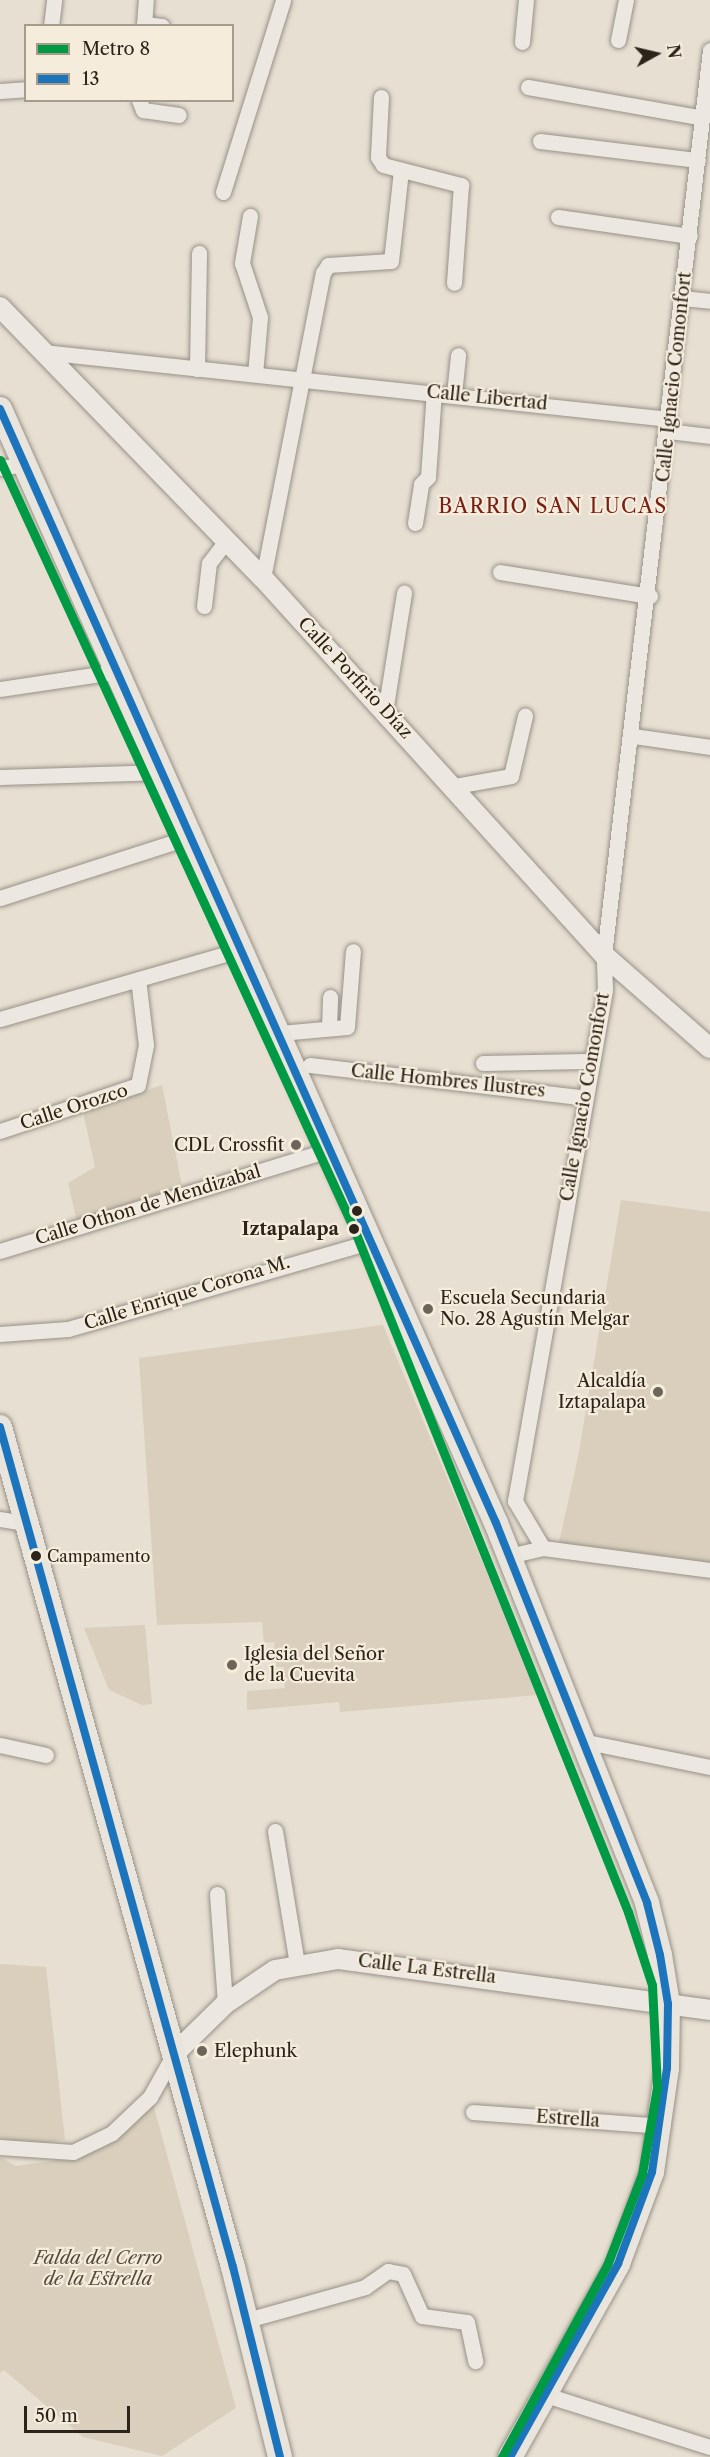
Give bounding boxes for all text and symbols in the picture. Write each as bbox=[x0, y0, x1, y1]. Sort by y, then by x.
legend bbox=[24, 24, 234, 102]
north arrow bbox=[626, 24, 686, 84]
text: Metro 8 bbox=[82, 38, 150, 60]
text: N bbox=[663, 43, 685, 60]
text: 13 bbox=[82, 68, 99, 90]
street label: Calle Ignacio Comonfort bbox=[652, 271, 696, 483]
street label: Calle Libertad bbox=[425, 381, 549, 415]
district label: BARRIO SAN LUCAS bbox=[438, 494, 668, 518]
street label: Calle Porfirio Díaz bbox=[293, 613, 417, 743]
street label: Calle Ignacio Comonfort bbox=[556, 991, 614, 1203]
street label: Calle Hombres Ilustres bbox=[350, 1060, 546, 1102]
street label: Calle Orozco bbox=[17, 1079, 131, 1135]
place label: CDL Crossfit bbox=[173, 1134, 284, 1156]
marker: CDL Crossfit bbox=[289, 1138, 303, 1152]
street label: Calle Othon de Mendizabal bbox=[33, 1160, 263, 1250]
unlabelled marker bbox=[351, 1205, 363, 1217]
place label: Iztapalapa bbox=[242, 1218, 339, 1240]
marker: Iztapalapa bbox=[344, 1219, 364, 1239]
street label: Calle Enrique Corona M. bbox=[81, 1251, 293, 1335]
place label: Escuela Secundaria No. 28 Agustín Melgar bbox=[440, 1288, 630, 1330]
marker: Escuela Secundaria No. 28 Agustín Melgar bbox=[421, 1302, 435, 1316]
place label: Alcaldía Iztapalapa bbox=[558, 1371, 646, 1414]
marker: Alcaldía Iztapalapa bbox=[651, 1385, 665, 1399]
place label: Campamento bbox=[47, 1546, 150, 1566]
marker: Campamento bbox=[30, 1550, 42, 1562]
place label: Iglesia del Señor de la Cuevita bbox=[244, 1644, 385, 1686]
marker: Iglesia del Señor de la Cuevita bbox=[225, 1658, 239, 1672]
street label: Calle La Estrella bbox=[357, 1950, 497, 1988]
place label: Elephunk bbox=[214, 2040, 297, 2062]
marker: Elephunk bbox=[195, 2044, 209, 2058]
street label: Estrella bbox=[535, 2106, 601, 2132]
park label: Falda del Cerro de la Estrella bbox=[34, 2248, 162, 2290]
scale bar bbox=[27, 2394, 134, 2432]
text: 50 m bbox=[35, 2405, 78, 2427]

